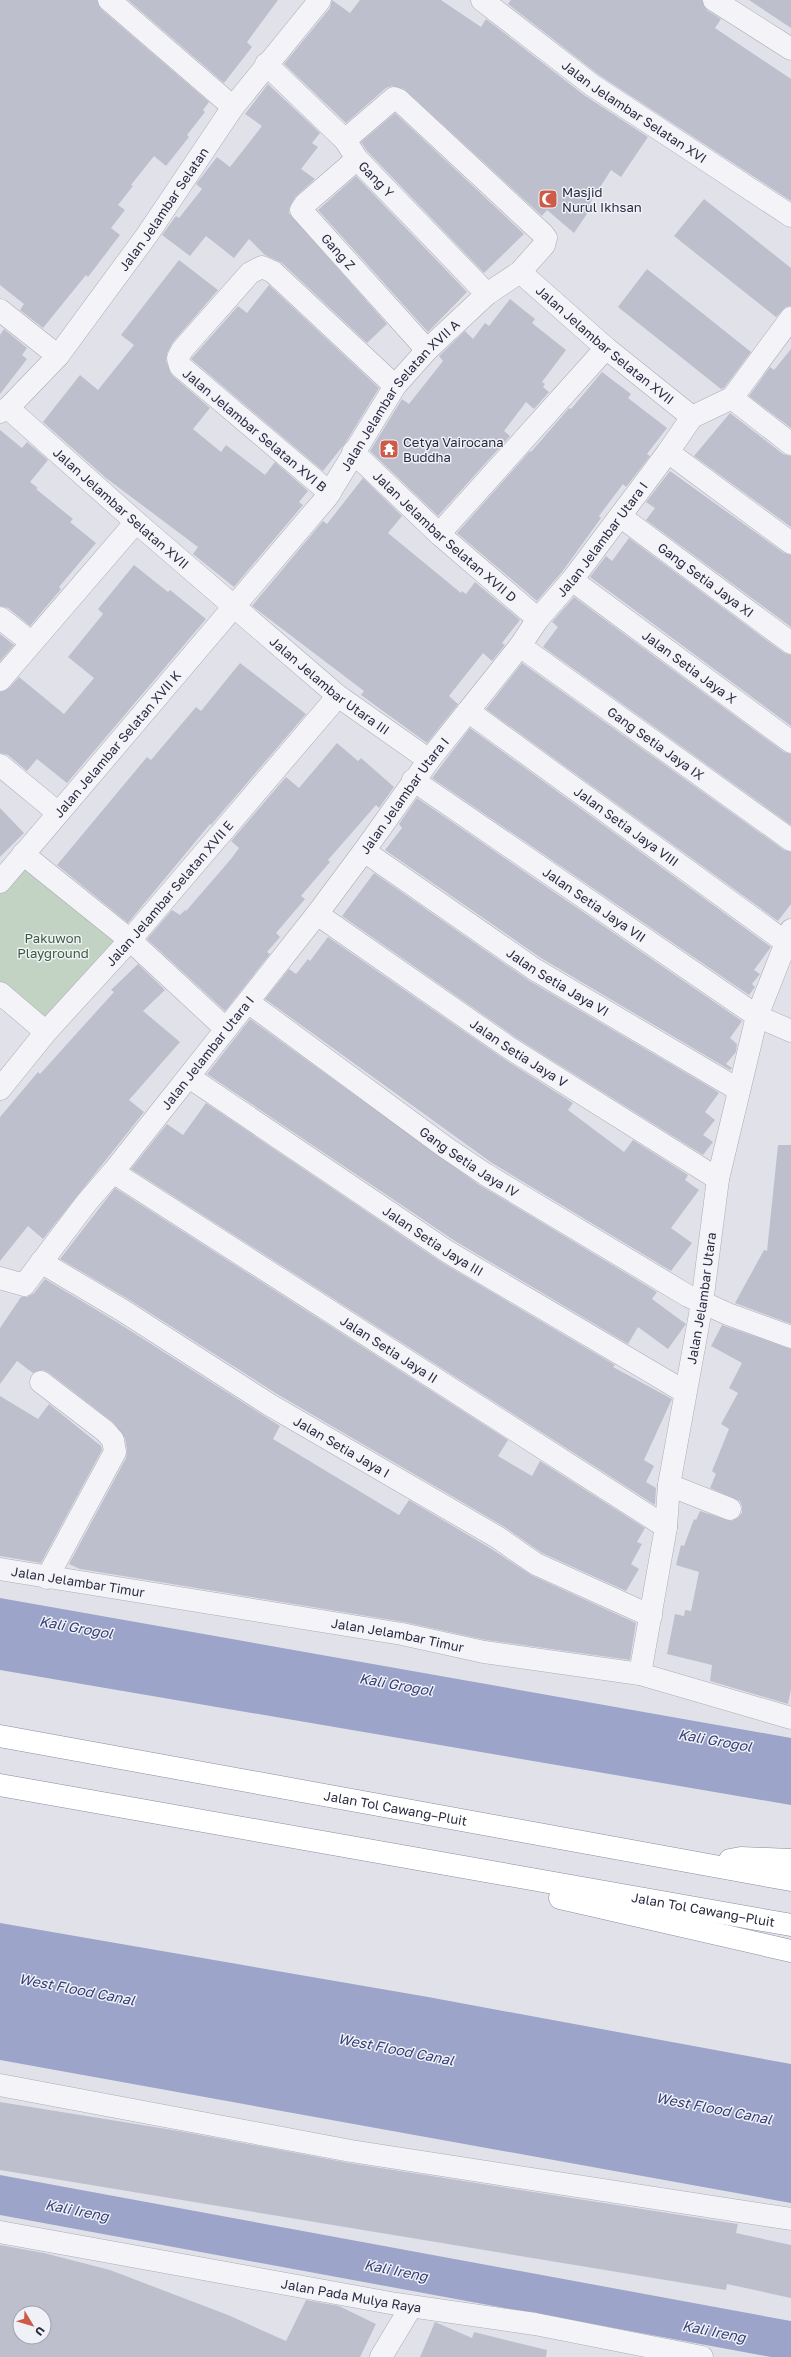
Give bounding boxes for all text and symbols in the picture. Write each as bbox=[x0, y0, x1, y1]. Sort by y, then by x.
street label: Jalan Jelambar Selatan XVI bbox=[559, 57, 710, 166]
street label: Jalan Jelambar Selatan bbox=[115, 144, 212, 274]
street label: Gang Y bbox=[355, 158, 398, 201]
place label: Masjid Nurul Ikhsan bbox=[562, 184, 642, 215]
mosque icon: Masjid Nurul Ikhsan bbox=[537, 188, 559, 210]
street label: Gang Z bbox=[318, 230, 359, 273]
street label: Jalan Jelambar Selatan XVII bbox=[533, 282, 677, 407]
street label: Jalan Jelambar Selatan XVII A bbox=[337, 316, 463, 474]
street label: Jalan Jelambar Selatan XVI B bbox=[180, 365, 331, 495]
place label: Cetya Vairocana Buddha bbox=[403, 434, 504, 465]
temple icon: Cetya Vairocana Buddha bbox=[378, 438, 400, 460]
street label: Jalan Jelambar Selatan XVII bbox=[50, 444, 192, 572]
street label: Jalan Jelambar Selatan XVII D bbox=[370, 468, 520, 605]
street label: Jalan Jelambar Utara I bbox=[553, 478, 651, 600]
street label: Gang Setia Jaya XI bbox=[655, 539, 757, 621]
street label: Jalan Setia Jaya X bbox=[639, 627, 740, 707]
street label: Jalan Jelambar Utara III bbox=[267, 633, 393, 738]
street label: Jalan Jelambar Selatan XVII K bbox=[50, 667, 184, 821]
street label: Gang Setia Jaya IX bbox=[604, 703, 708, 784]
street label: Jalan Jelambar Utara I bbox=[357, 734, 452, 857]
street label: Jalan Setia Jaya VIII bbox=[571, 783, 682, 870]
street label: Jalan Jelambar Selatan XVII E bbox=[102, 817, 236, 969]
street label: Jalan Setia Jaya VII bbox=[540, 864, 649, 945]
park label: Pakuwon Playground bbox=[17, 930, 89, 961]
street label: Jalan Setia Jaya VI bbox=[504, 944, 612, 1019]
street label: Jalan Jelambar Utara I bbox=[157, 993, 257, 1113]
street label: Jalan Setia Jaya V bbox=[467, 1015, 571, 1091]
street label: Gang Setia Jaya IV bbox=[417, 1123, 522, 1201]
street label: Jalan Setia Jaya III bbox=[380, 1202, 486, 1279]
street label: Jalan Jelambar Utara bbox=[683, 1231, 719, 1365]
street label: Jalan Setia Jaya II bbox=[337, 1312, 441, 1386]
street label: Jalan Setia Jaya I bbox=[291, 1413, 393, 1481]
street label: Jalan Jelambar Timur bbox=[10, 1563, 146, 1600]
water label: Kali Grogol bbox=[38, 1612, 115, 1642]
street label: Jalan Jelambar Timur bbox=[330, 1615, 465, 1655]
water label: Kali Grogol bbox=[358, 1669, 435, 1699]
water label: Kali Grogol bbox=[677, 1725, 754, 1755]
street label: Jalan Tol Cawang–Pluit bbox=[323, 1787, 468, 1829]
street label: Jalan Tol Cawang–Pluit bbox=[630, 1889, 776, 1930]
water label: West Flood Canal bbox=[18, 1969, 137, 2009]
water label: West Flood Canal bbox=[337, 2029, 456, 2069]
water label: West Flood Canal bbox=[655, 2088, 774, 2128]
water label: Kali Ireng bbox=[44, 2196, 112, 2225]
water label: Kali Ireng bbox=[363, 2256, 431, 2285]
street label: Jalan Pada Mulya Raya bbox=[280, 2275, 423, 2316]
north arrow bbox=[12, 2305, 52, 2345]
water label: Kali Ireng bbox=[681, 2317, 749, 2346]
text: U bbox=[33, 2324, 48, 2339]

